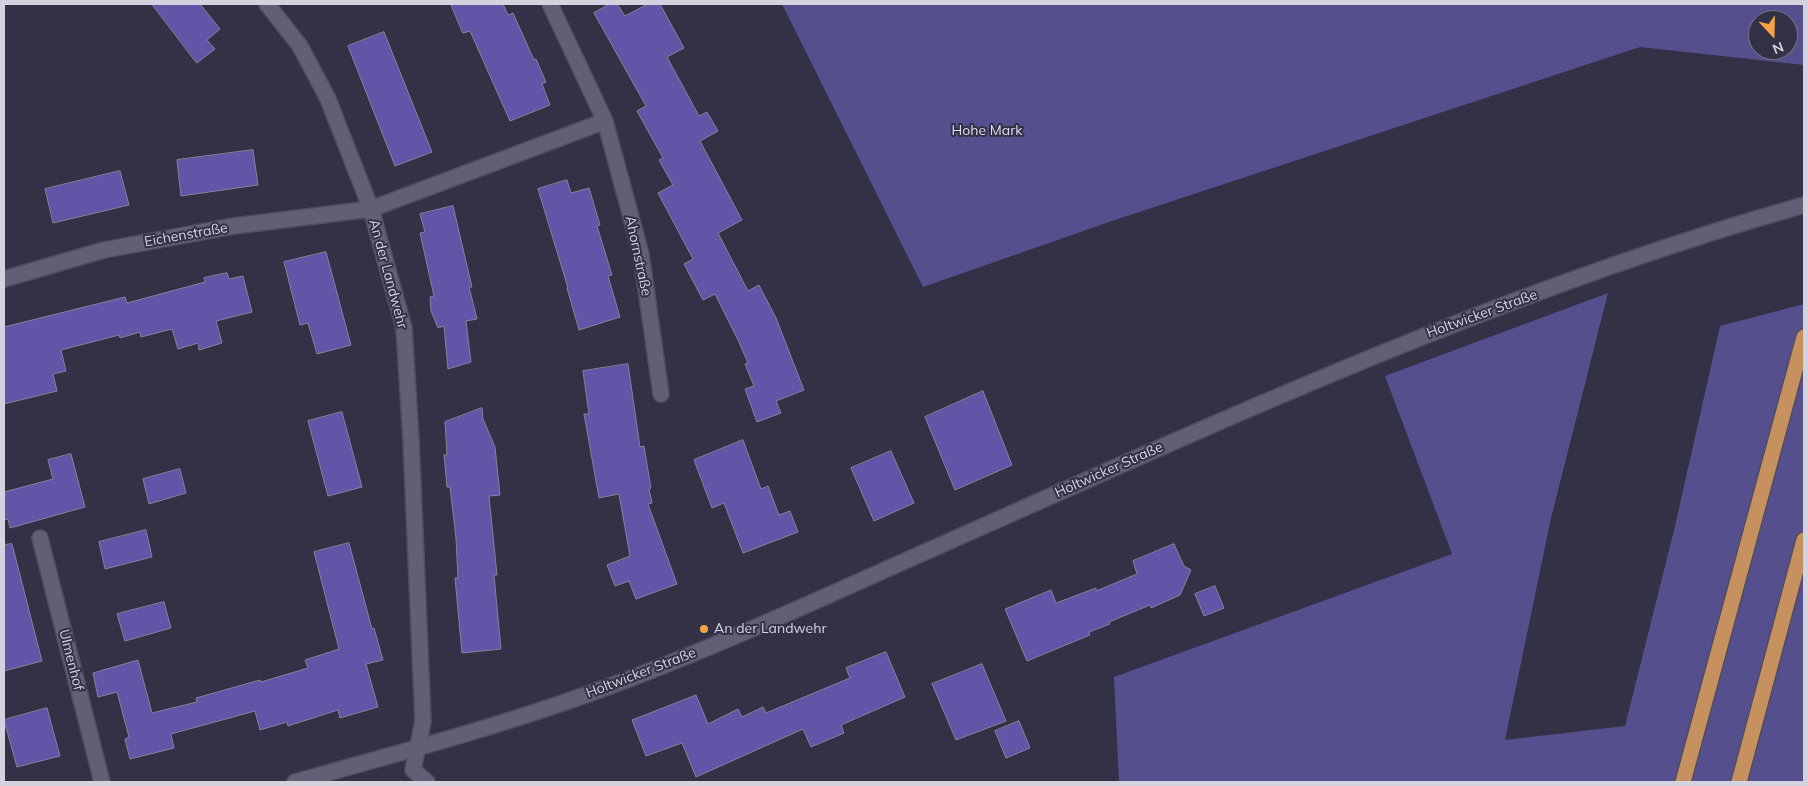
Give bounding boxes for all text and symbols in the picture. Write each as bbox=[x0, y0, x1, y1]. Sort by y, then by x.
north arrow bbox=[1748, 10, 1798, 60]
text: N bbox=[1770, 38, 1786, 58]
park label: Hohe Mark bbox=[952, 123, 1022, 139]
street label: Ahornstraße bbox=[621, 214, 655, 298]
street label: An der Landwehr bbox=[365, 217, 411, 331]
street label: Eichenstraße bbox=[143, 219, 229, 251]
street label: Holtwicker Straße bbox=[1424, 286, 1540, 342]
street label: Holtwicker Straße bbox=[1052, 439, 1166, 501]
place label: An der Landwehr bbox=[714, 621, 826, 637]
marker: An der Landwehr bbox=[698, 623, 710, 635]
street label: Ulmenhof bbox=[55, 628, 87, 692]
street label: Holtwicker Straße bbox=[584, 644, 698, 702]

